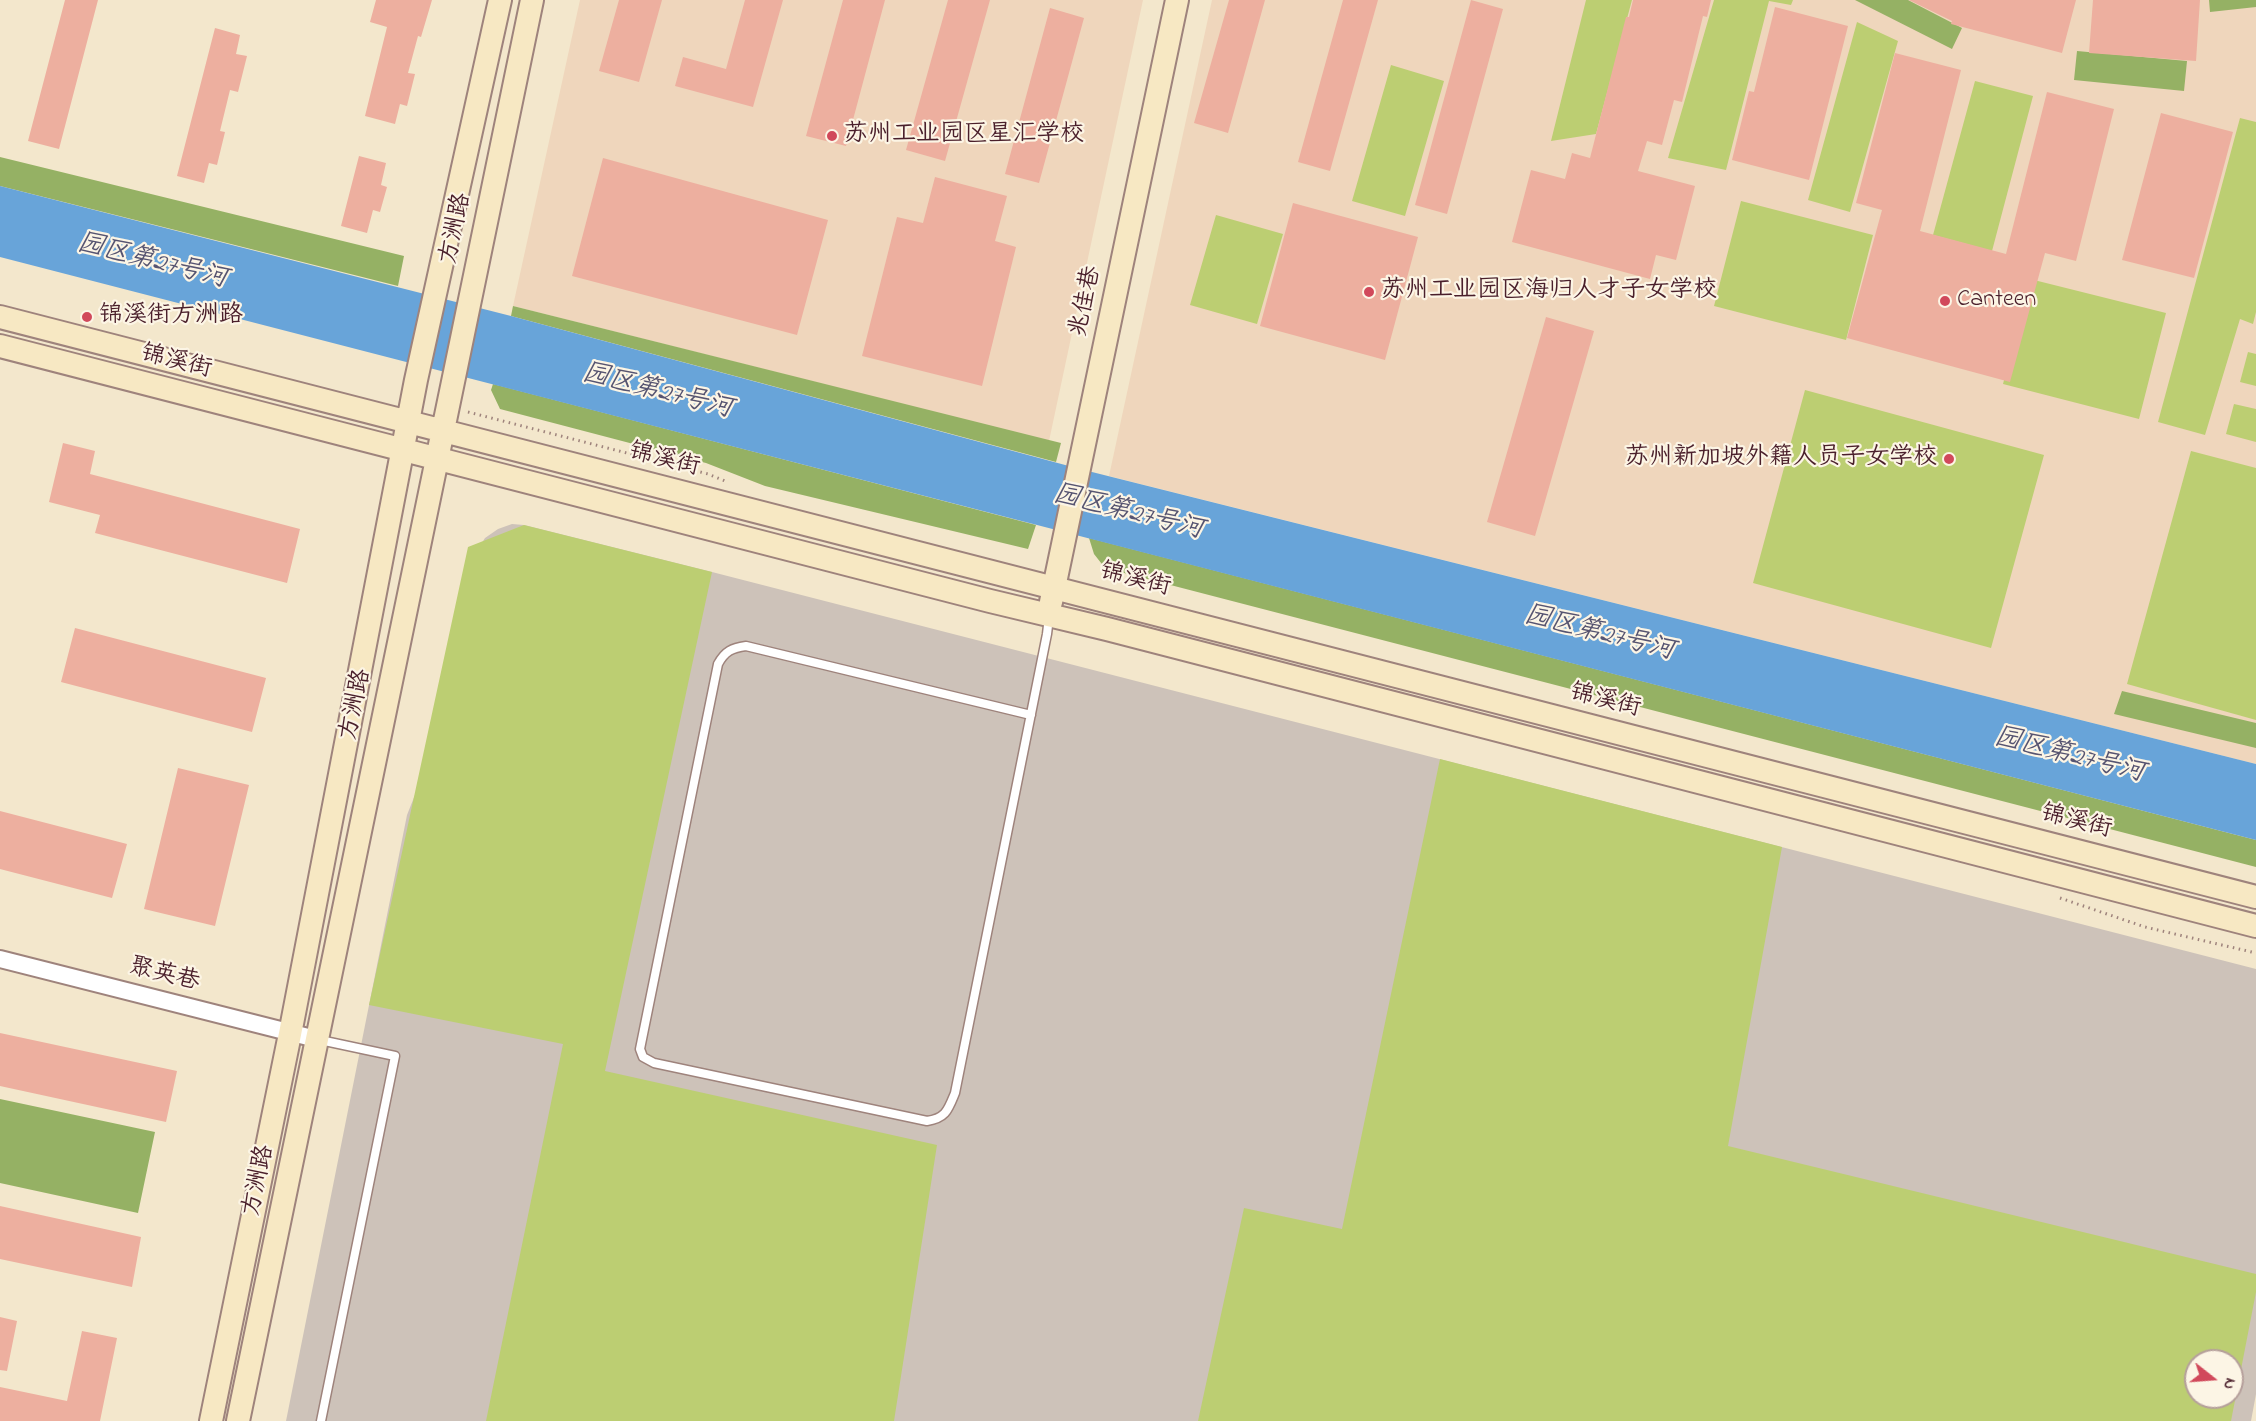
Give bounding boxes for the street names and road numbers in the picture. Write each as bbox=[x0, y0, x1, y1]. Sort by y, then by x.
street label: 方洲路 bbox=[435, 191, 479, 267]
street label: 兆佳巷 bbox=[1065, 264, 1109, 340]
street label: 锦溪街 bbox=[138, 340, 214, 386]
street label: 锦溪街 bbox=[626, 438, 702, 484]
street label: 锦溪街 bbox=[1097, 558, 1173, 604]
street label: 方洲路 bbox=[335, 667, 379, 743]
street label: 锦溪街 bbox=[1567, 679, 1643, 725]
street label: 锦溪街 bbox=[2038, 800, 2114, 846]
street label: 聚英巷 bbox=[126, 953, 202, 999]
street label: 方洲路 bbox=[238, 1143, 282, 1219]

